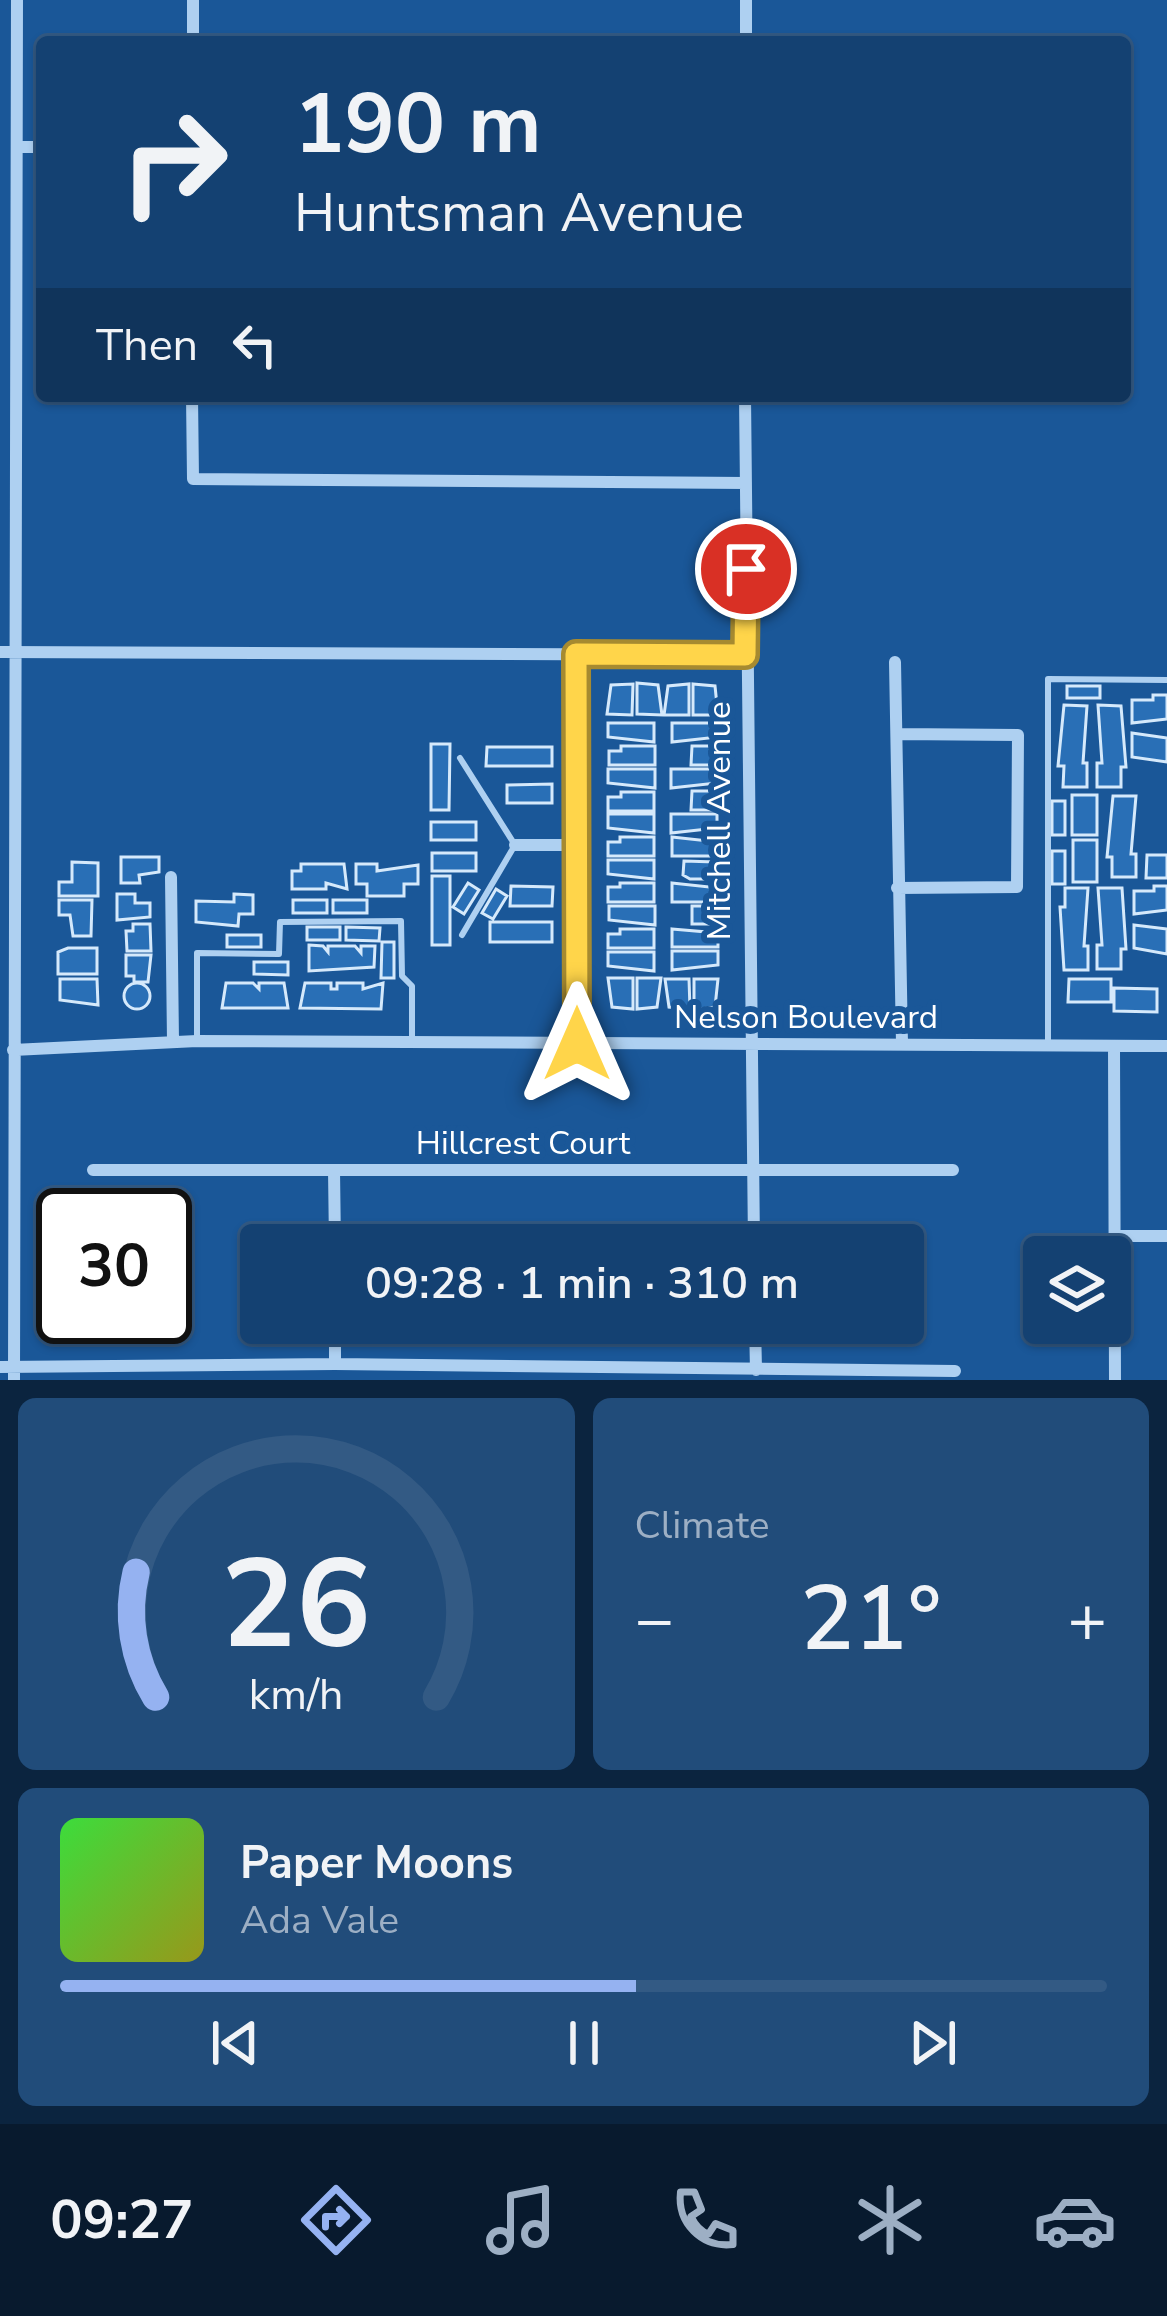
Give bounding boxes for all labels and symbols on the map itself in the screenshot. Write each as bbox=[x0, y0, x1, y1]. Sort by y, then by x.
pin bbox=[695, 518, 797, 620]
street label: Mitchell Avenue bbox=[697, 701, 742, 941]
position arrow bbox=[514, 981, 640, 1107]
street label: Nelson Boulevard bbox=[674, 995, 938, 1040]
street label: Hillcrest Court bbox=[416, 1121, 631, 1166]
speed limit sign: 30 bbox=[36, 1188, 192, 1344]

